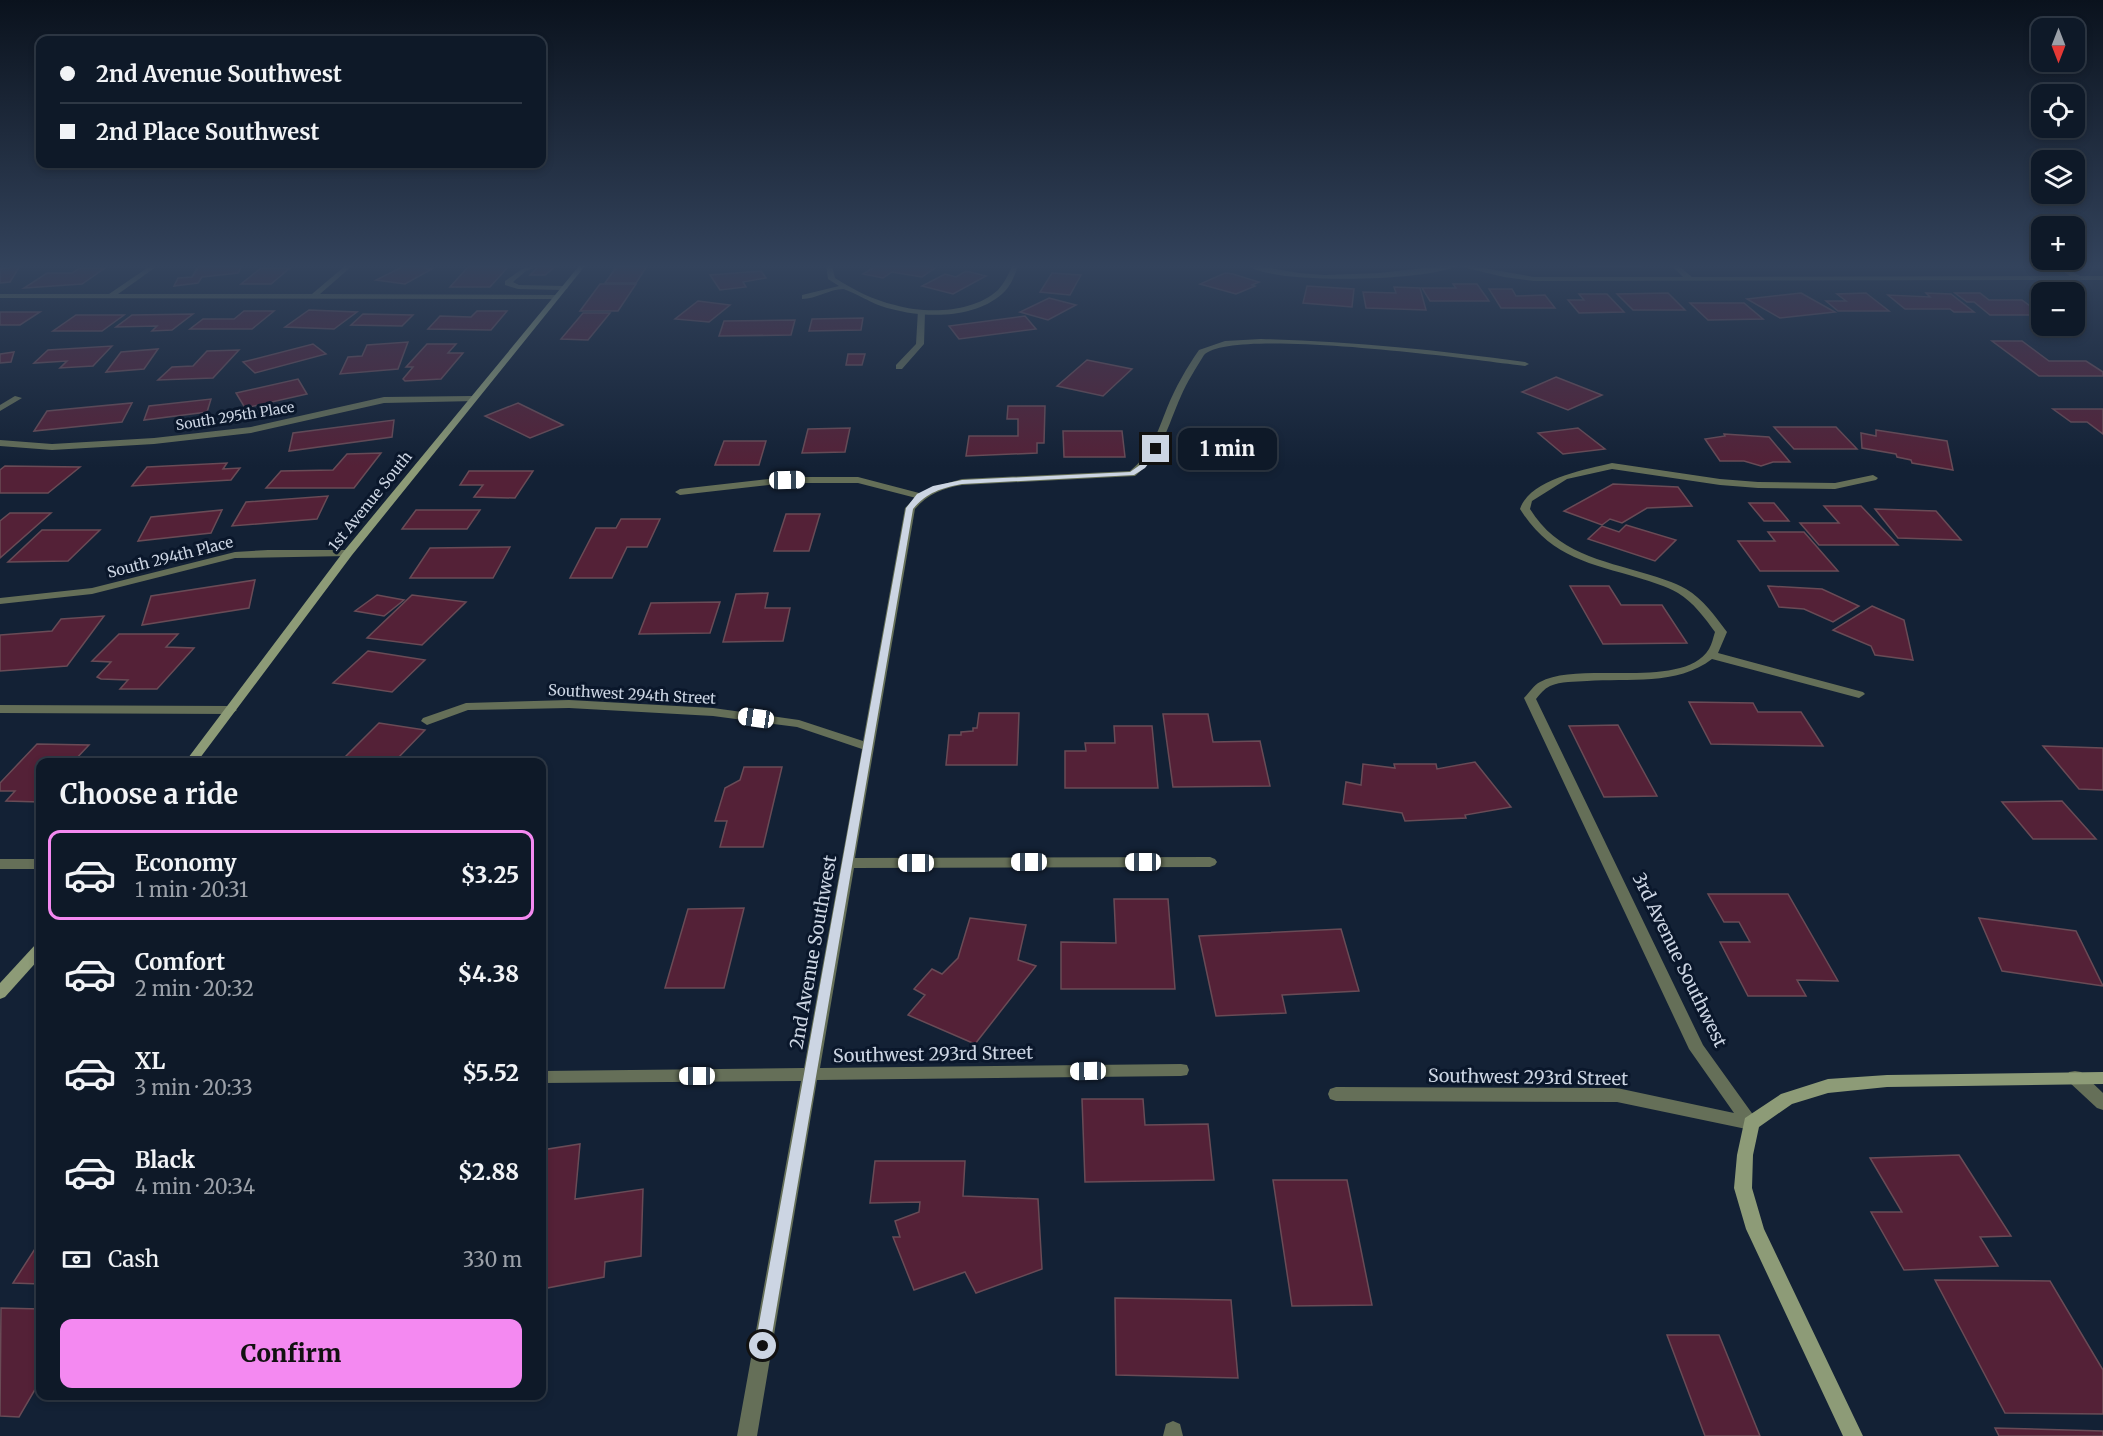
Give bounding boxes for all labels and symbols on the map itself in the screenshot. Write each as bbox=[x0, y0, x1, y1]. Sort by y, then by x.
north arrow bbox=[2031, 18, 2085, 72]
street label: South 295th Place bbox=[174, 398, 296, 434]
callout: 1 min bbox=[1177, 428, 1276, 470]
route end bbox=[1142, 435, 1169, 462]
street label: 1st Avenue South bbox=[324, 447, 416, 555]
car bbox=[769, 471, 805, 489]
street label: South 294th Place bbox=[105, 532, 235, 582]
street label: Southwest 294th Street bbox=[548, 680, 717, 708]
car bbox=[737, 707, 775, 729]
street label: 2nd Avenue Southwest bbox=[785, 853, 841, 1051]
car bbox=[1011, 853, 1047, 871]
car bbox=[1125, 853, 1161, 871]
car bbox=[898, 854, 934, 872]
street label: 3rd Avenue Southwest bbox=[1628, 869, 1732, 1051]
street label: Southwest 293rd Street bbox=[833, 1041, 1033, 1067]
car bbox=[1070, 1062, 1106, 1080]
street label: Southwest 293rd Street bbox=[1428, 1064, 1628, 1090]
car bbox=[679, 1067, 715, 1085]
route start bbox=[749, 1332, 776, 1359]

